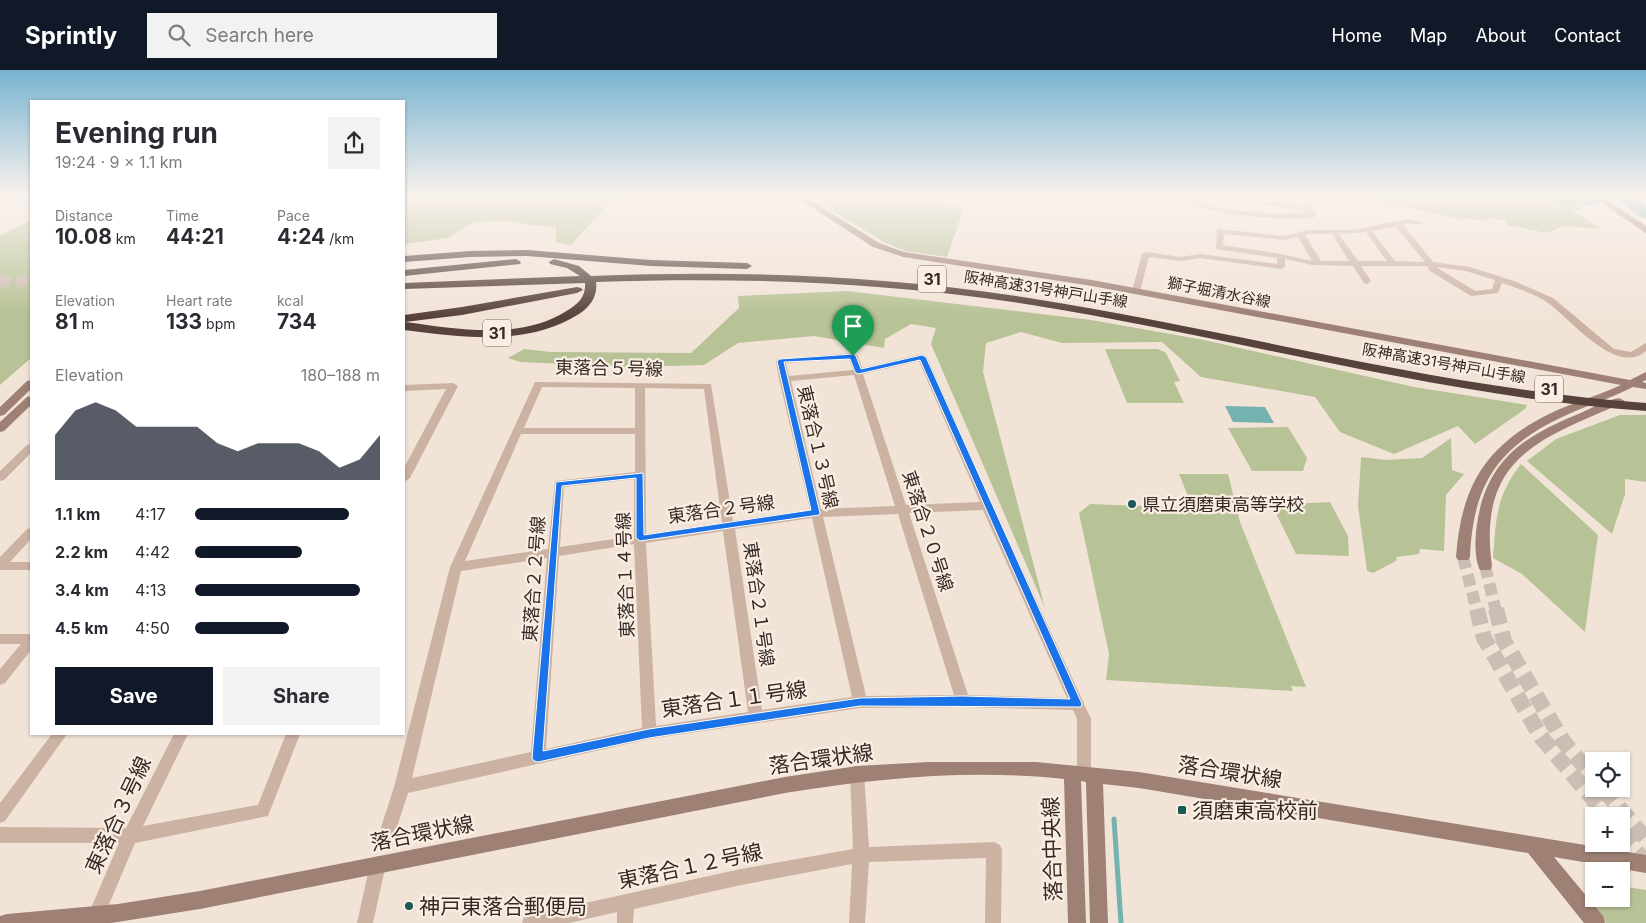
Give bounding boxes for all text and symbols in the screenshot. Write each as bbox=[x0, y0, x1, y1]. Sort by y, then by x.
search box bbox=[147, 13, 497, 58]
text: Sprintly bbox=[25, 21, 117, 50]
icon: search bbox=[165, 21, 193, 49]
text: Search here bbox=[205, 24, 314, 47]
text: Home bbox=[1332, 25, 1382, 46]
text: Map bbox=[1410, 25, 1447, 46]
text: About bbox=[1475, 25, 1526, 46]
text: Contact bbox=[1554, 25, 1621, 46]
text: Evening run bbox=[55, 116, 218, 150]
button: share bbox=[328, 117, 380, 169]
text: 19:24 · 9 × 1.1 km bbox=[55, 152, 183, 172]
text: Distance bbox=[55, 207, 113, 224]
text: Time bbox=[166, 207, 199, 224]
text: Pace bbox=[277, 207, 310, 224]
text: 10.08 bbox=[55, 224, 112, 249]
text: 44:21 bbox=[166, 224, 224, 249]
text: 4:24 bbox=[277, 224, 325, 249]
text: km bbox=[112, 230, 136, 247]
text: /km bbox=[325, 230, 354, 247]
road number: 31 bbox=[918, 265, 946, 292]
street label: 阪神高速31号神戸山手線 bbox=[963, 267, 1129, 311]
street label: 獅子堀清水谷線 bbox=[1166, 273, 1272, 311]
text: Elevation bbox=[55, 292, 115, 309]
text: Heart rate bbox=[166, 292, 232, 309]
text: kcal bbox=[277, 292, 304, 309]
pin bbox=[832, 305, 874, 356]
text: 81 bbox=[55, 309, 78, 334]
text: 133 bbox=[166, 309, 202, 334]
text: 734 bbox=[277, 309, 317, 334]
icon: arrive bbox=[839, 312, 867, 340]
text: m bbox=[78, 315, 94, 332]
text: bpm bbox=[202, 315, 236, 332]
road number: 31 bbox=[483, 320, 511, 346]
street label: 阪神高速31号神戸山手線 bbox=[1361, 339, 1527, 387]
street label: 東落合５号線 bbox=[555, 357, 663, 379]
text: Elevation bbox=[55, 365, 124, 385]
text: 180–188 m bbox=[301, 365, 380, 385]
road number: 31 bbox=[1535, 376, 1563, 402]
street label: 東落合１３号線 bbox=[794, 383, 842, 511]
street label: 東落合２０号線 bbox=[899, 468, 957, 594]
street label: 東落合２号線 bbox=[666, 491, 776, 527]
place label: 県立須磨東高等学校 bbox=[1142, 494, 1304, 515]
marker: 県立須磨東高等学校 bbox=[1126, 498, 1138, 510]
text: 1.1 km bbox=[55, 504, 100, 524]
text: 4:17 bbox=[135, 504, 166, 524]
street label: 東落合１４号線 bbox=[612, 512, 638, 638]
street label: 東落合２２号線 bbox=[519, 515, 549, 643]
street label: 東落合２１号線 bbox=[740, 540, 778, 668]
text: 2.2 km bbox=[55, 542, 108, 562]
text: 4:42 bbox=[135, 542, 170, 562]
text: 3.4 km bbox=[55, 580, 109, 600]
text: 4:13 bbox=[135, 580, 166, 600]
text: 4.5 km bbox=[55, 618, 108, 638]
text: 4:50 bbox=[135, 618, 170, 638]
button: Save bbox=[55, 667, 213, 725]
button: Share bbox=[223, 667, 380, 725]
street label: 東落合１１号線 bbox=[659, 676, 809, 722]
street label: 落合環状線 bbox=[767, 739, 875, 779]
street label: 落合環状線 bbox=[1176, 751, 1284, 793]
map controls bbox=[1585, 752, 1630, 907]
button: locate bbox=[1585, 752, 1630, 797]
street label: 東落合３号線 bbox=[80, 753, 156, 877]
street label: 落合中央線 bbox=[1038, 796, 1066, 902]
place label: 須磨東高校前 bbox=[1192, 798, 1318, 823]
marker: 須磨東高校前 bbox=[1176, 804, 1188, 816]
button: + bbox=[1585, 807, 1630, 852]
street label: 落合環状線 bbox=[368, 811, 476, 855]
street label: 東落合１２号線 bbox=[616, 838, 764, 894]
button: − bbox=[1585, 862, 1630, 907]
place label: 神戸東落合郵便局 bbox=[419, 894, 587, 919]
marker: 神戸東落合郵便局 bbox=[403, 900, 415, 912]

